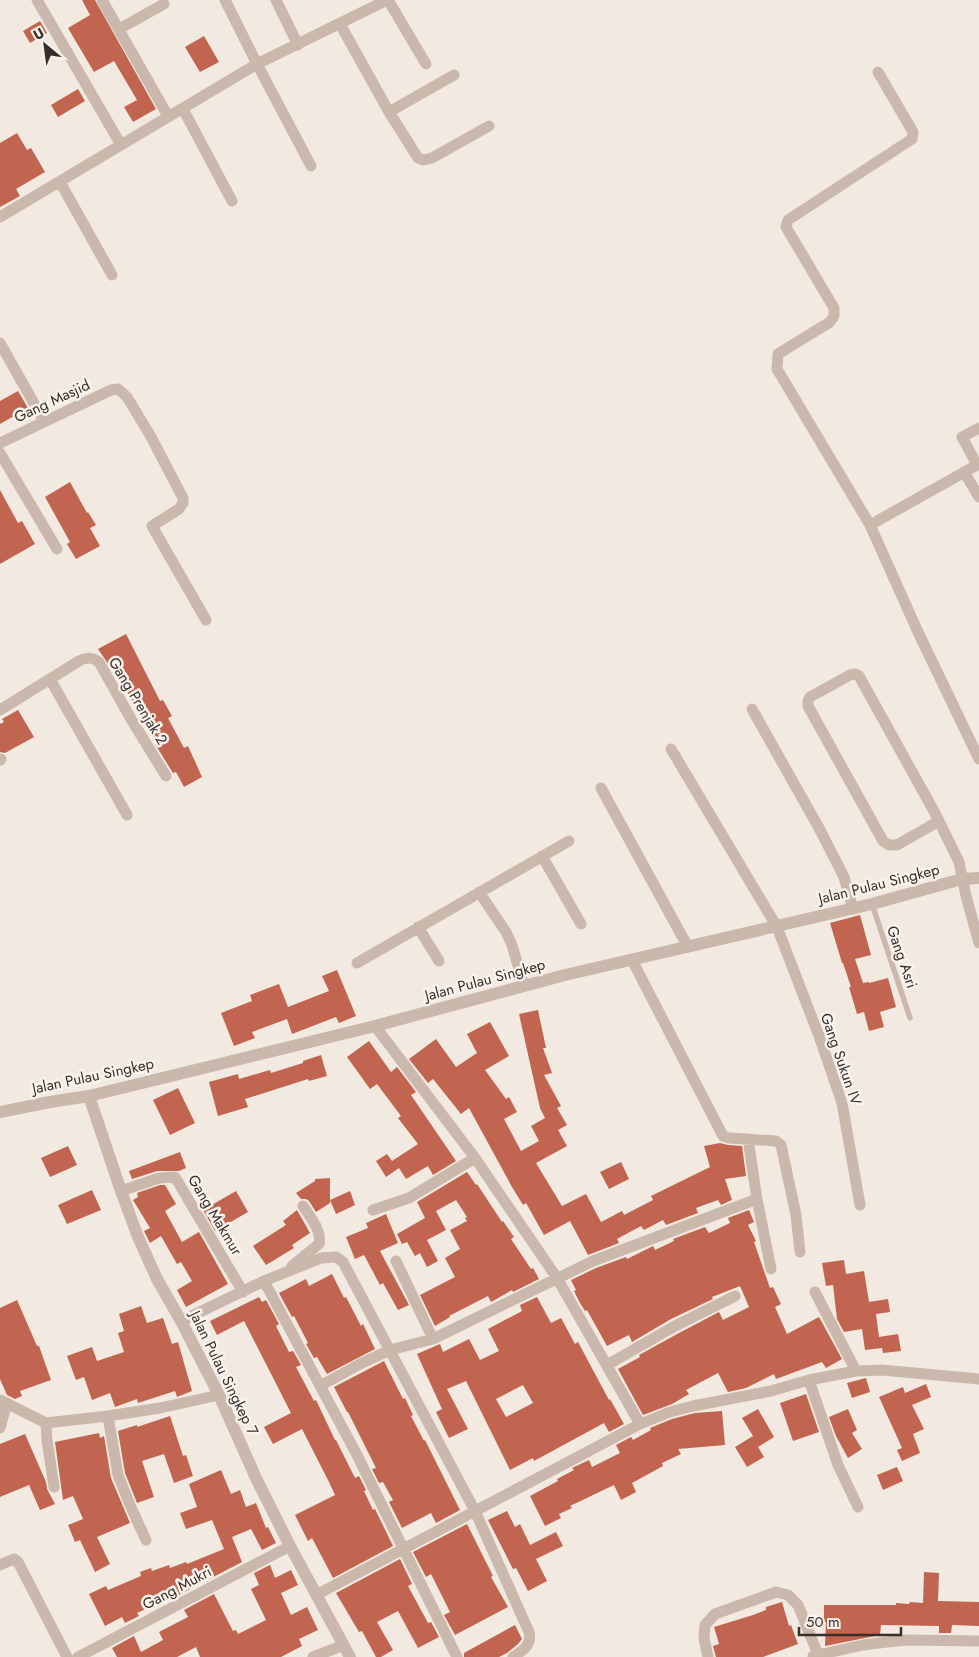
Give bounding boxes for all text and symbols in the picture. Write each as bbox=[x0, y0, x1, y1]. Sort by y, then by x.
north arrow bbox=[20, 20, 70, 70]
text: U bbox=[30, 23, 48, 45]
street label: Gang Masjid bbox=[10, 374, 94, 428]
street label: Gang Prenjak 2 bbox=[103, 653, 173, 749]
street label: Jalan Pulau Singkep bbox=[814, 858, 942, 910]
street label: Gang Asri bbox=[881, 923, 923, 991]
street label: Jalan Pulau Singkep bbox=[420, 953, 548, 1007]
street label: Gang Sukun IV bbox=[815, 1010, 867, 1108]
street label: Jalan Pulau Singkep bbox=[28, 1052, 156, 1100]
street label: Gang Makmur bbox=[182, 1171, 248, 1260]
street label: Jalan Pulau Singkep 7 bbox=[183, 1305, 264, 1439]
street label: Gang Mukri bbox=[139, 1561, 215, 1615]
scale bar bbox=[799, 1604, 902, 1636]
text: 50 m bbox=[806, 1611, 840, 1633]

